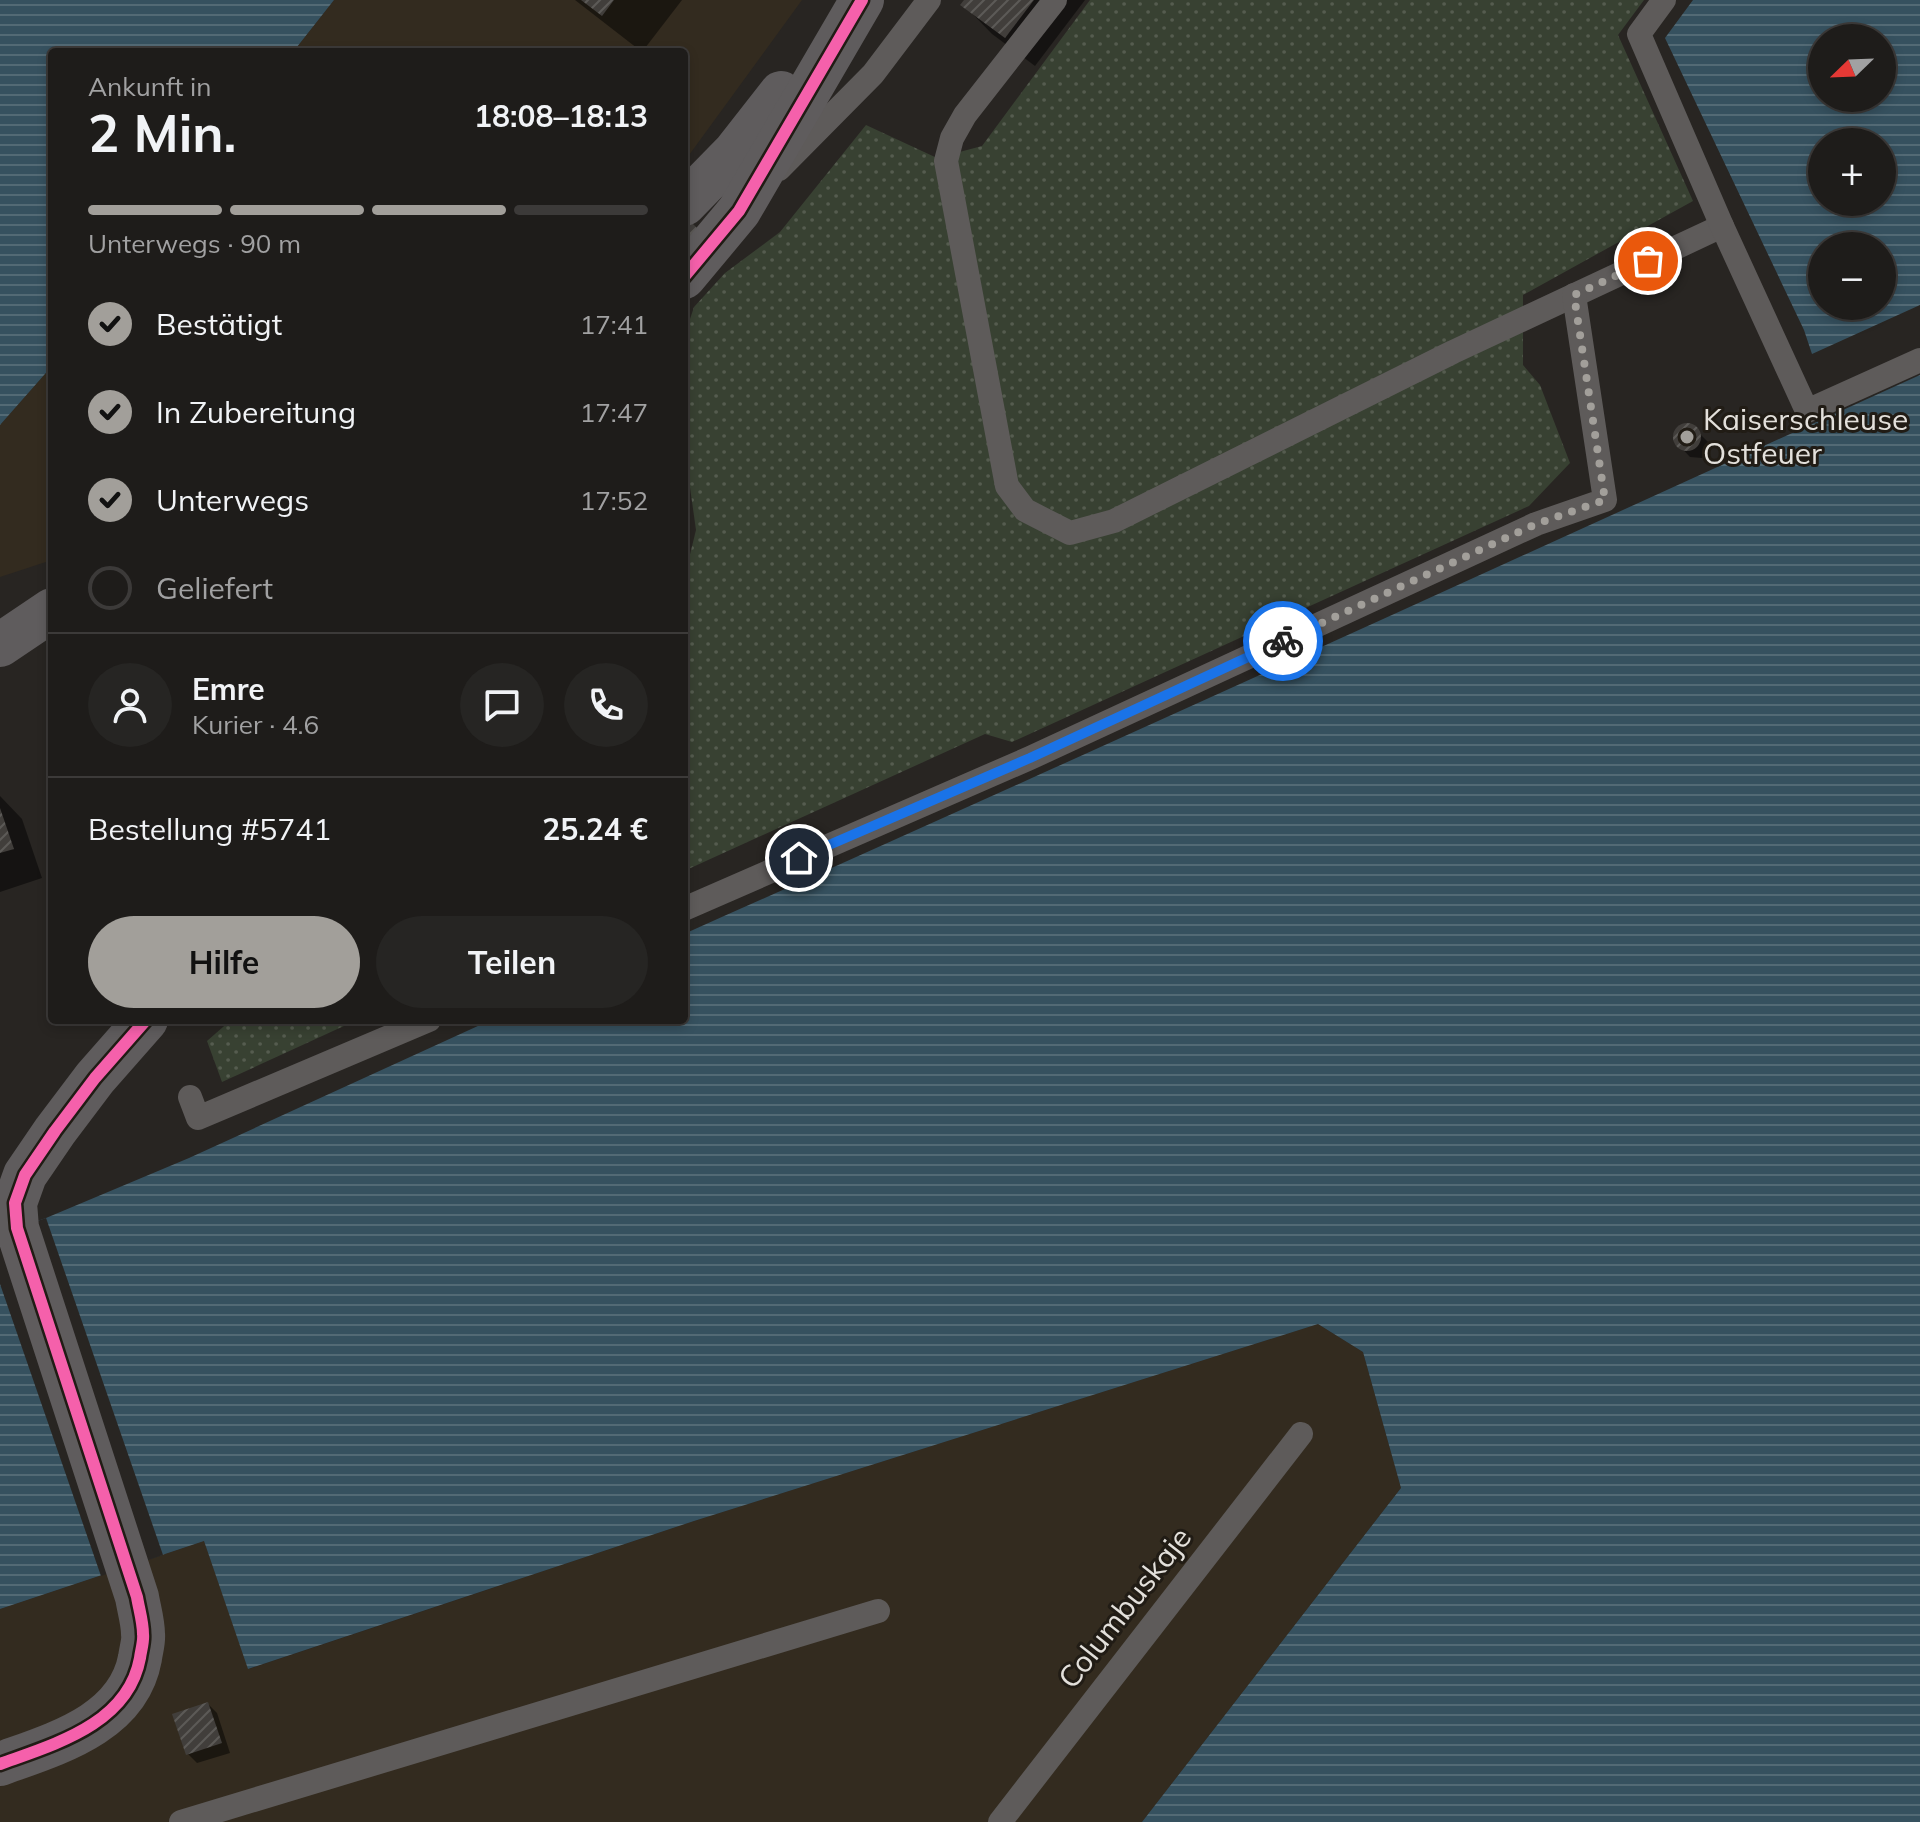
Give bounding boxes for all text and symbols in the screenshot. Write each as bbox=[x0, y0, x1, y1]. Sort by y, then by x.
north arrow bbox=[1808, 24, 1896, 112]
map controls bbox=[1808, 24, 1896, 320]
text: Ankunft in bbox=[88, 70, 211, 103]
text: 18:08–18:13 bbox=[474, 97, 648, 135]
text: 2 Min. bbox=[88, 100, 237, 165]
button: + bbox=[1808, 128, 1896, 216]
text: Unterwegs · 90 m bbox=[88, 227, 301, 260]
pin bbox=[1614, 227, 1682, 295]
button: − bbox=[1808, 232, 1896, 320]
icon: bag bbox=[1626, 239, 1670, 283]
icon: check bbox=[88, 302, 132, 346]
text: Bestätigt bbox=[156, 305, 282, 343]
text: 17:41 bbox=[580, 308, 648, 341]
icon: check bbox=[88, 390, 132, 434]
text: In Zubereitung bbox=[156, 393, 356, 431]
text: 17:47 bbox=[580, 396, 648, 429]
place label: Kaiserschleuse Ostfeuer bbox=[1703, 400, 1908, 472]
marker: Kaiserschleuse Ostfeuer bbox=[1678, 428, 1696, 446]
icon: check bbox=[88, 478, 132, 522]
text: Unterwegs bbox=[156, 481, 309, 519]
text: 17:52 bbox=[580, 484, 648, 517]
text: Geliefert bbox=[156, 569, 273, 607]
courier bbox=[1243, 601, 1323, 681]
icon: bike bbox=[1261, 619, 1305, 663]
button: person bbox=[88, 663, 172, 747]
button: chat bbox=[460, 663, 544, 747]
button: phone bbox=[564, 663, 648, 747]
text: Emre bbox=[192, 670, 265, 708]
text: Kurier · 4.6 bbox=[192, 708, 319, 741]
text: Bestellung #5741 bbox=[88, 810, 331, 848]
text: 25.24 € bbox=[542, 810, 648, 848]
pin bbox=[765, 824, 833, 892]
icon: home bbox=[777, 836, 821, 880]
button: Hilfe bbox=[88, 916, 360, 1008]
button: Teilen bbox=[376, 916, 648, 1008]
street label: Columbuskaje bbox=[1049, 1519, 1199, 1696]

